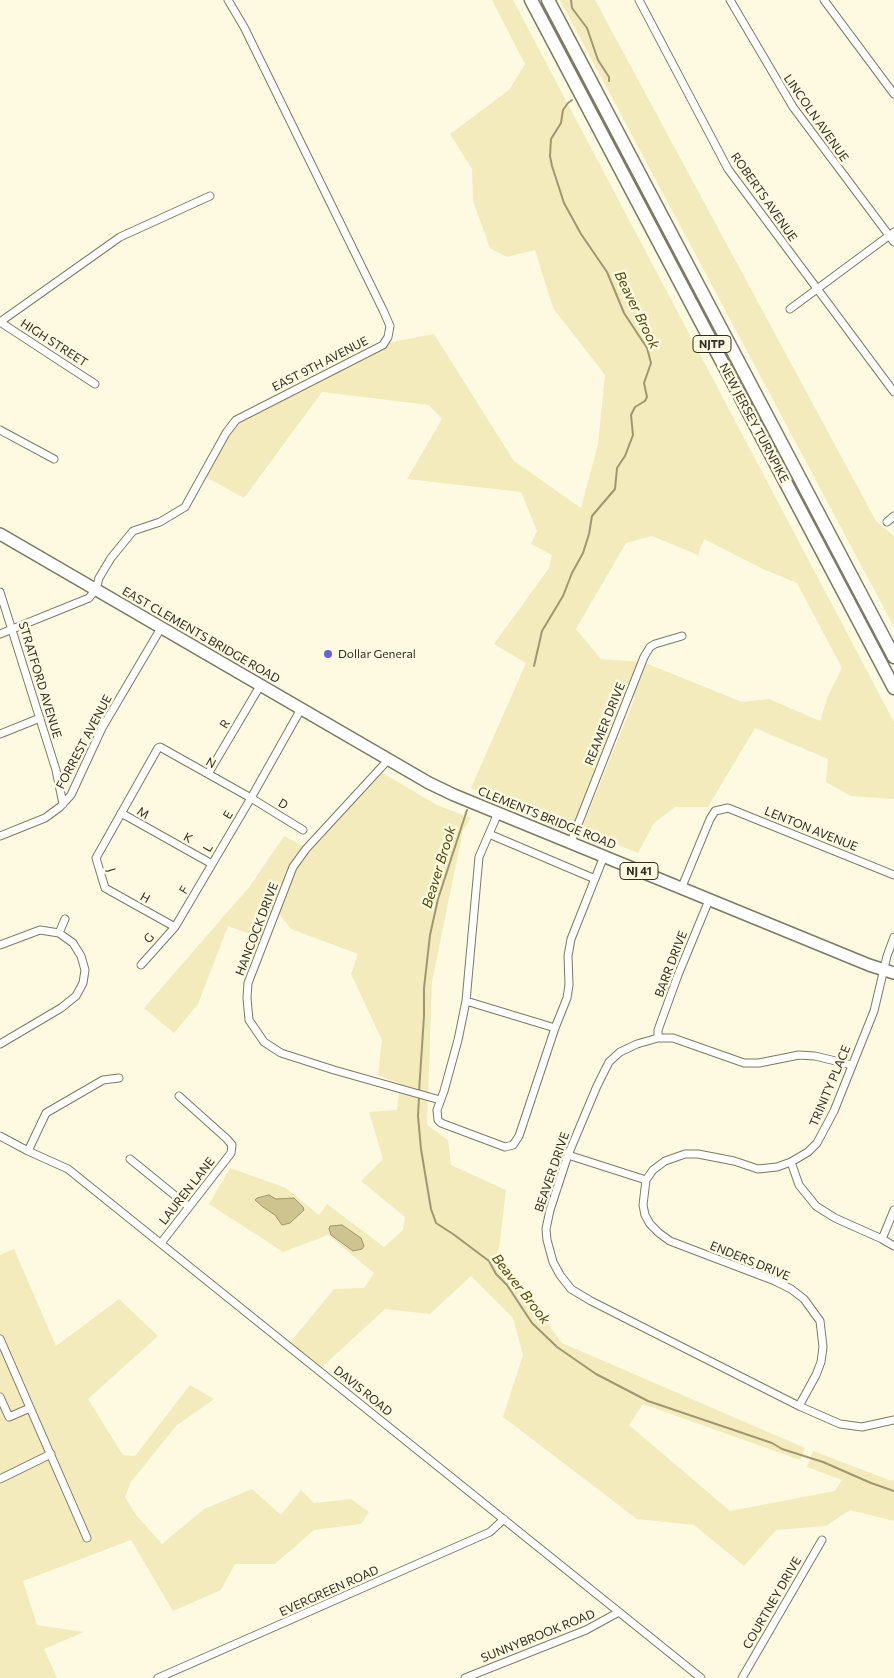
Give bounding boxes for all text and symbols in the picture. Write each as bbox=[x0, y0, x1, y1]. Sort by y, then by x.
street label: LINCOLN AVENUE bbox=[781, 72, 851, 164]
street label: ROBERTS AVENUE bbox=[728, 150, 800, 244]
water label: Beaver Brook bbox=[611, 268, 663, 352]
street label: HIGH STREET bbox=[18, 316, 90, 370]
street label: EAST 9TH AVENUE bbox=[270, 334, 370, 394]
road number: NJTP bbox=[693, 336, 731, 352]
street label: NEW JERSEY TURNPIKE bbox=[716, 361, 792, 485]
street label: EAST CLEMENTS BRIDGE ROAD bbox=[120, 584, 282, 686]
street label: STRATFORD AVENUE bbox=[15, 620, 65, 740]
place label: Dollar General bbox=[338, 647, 416, 661]
marker: Dollar General bbox=[322, 648, 334, 660]
street label: REAMER DRIVE bbox=[582, 681, 628, 767]
street label: FORREST AVENUE bbox=[53, 693, 115, 791]
street label: R bbox=[217, 717, 233, 731]
street label: N bbox=[204, 755, 218, 771]
street label: CLEMENTS BRIDGE ROAD bbox=[476, 784, 618, 852]
street label: D bbox=[276, 796, 290, 812]
street label: M bbox=[134, 804, 152, 822]
street label: LENTON AVENUE bbox=[762, 804, 860, 854]
street label: E bbox=[220, 808, 236, 822]
water label: Beaver Brook bbox=[419, 824, 459, 910]
street label: K bbox=[181, 830, 195, 846]
street label: L bbox=[200, 841, 216, 855]
road number: NJ 41 bbox=[620, 862, 658, 879]
street label: J bbox=[104, 866, 118, 874]
street label: HANCOCK DRIVE bbox=[233, 880, 281, 978]
street label: F bbox=[176, 883, 192, 897]
street label: H bbox=[138, 890, 152, 906]
street label: BARR DRIVE bbox=[652, 929, 690, 999]
street label: G bbox=[141, 930, 157, 946]
street label: TRINITY PLACE bbox=[806, 1043, 854, 1129]
street label: BEAVER DRIVE bbox=[532, 1130, 572, 1214]
street label: LAUREN LANE bbox=[156, 1155, 218, 1227]
street label: ENDERS DRIVE bbox=[708, 1238, 792, 1284]
water label: Beaver Brook bbox=[488, 1250, 554, 1328]
street label: DAVIS ROAD bbox=[331, 1363, 395, 1419]
street label: COURTNEY DRIVE bbox=[740, 1554, 804, 1652]
street label: EVERGREEN ROAD bbox=[277, 1563, 381, 1619]
street label: SUNNYBROOK ROAD bbox=[479, 1607, 597, 1665]

